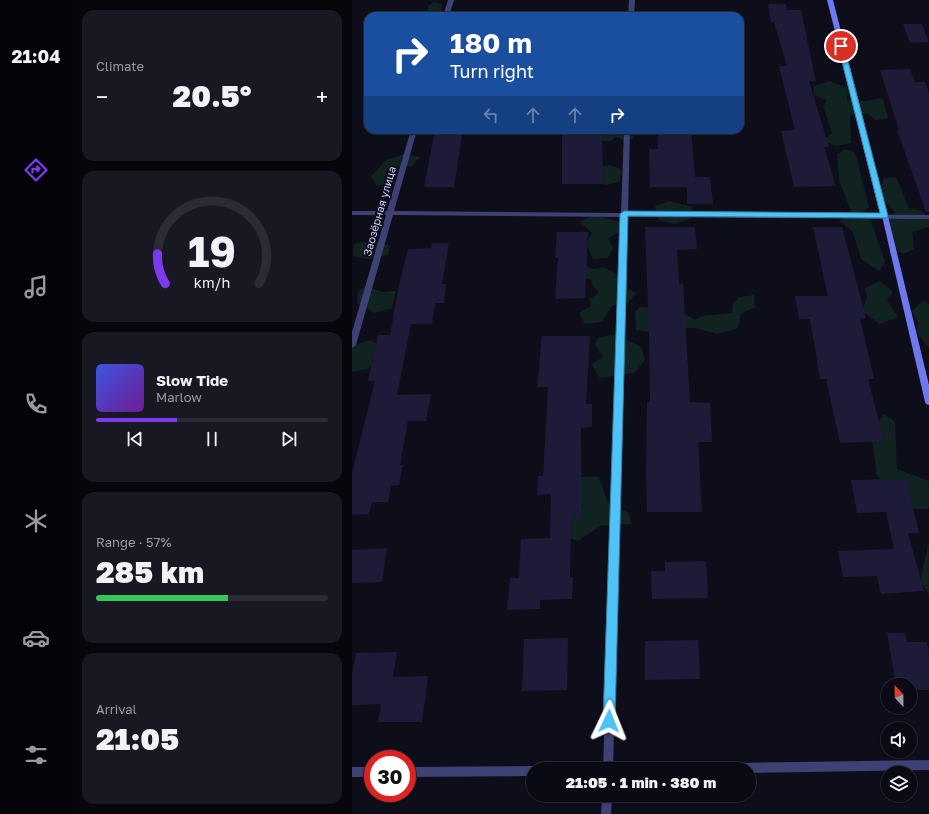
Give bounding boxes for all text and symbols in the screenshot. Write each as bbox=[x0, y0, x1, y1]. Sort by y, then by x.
text: 180 m bbox=[450, 26, 532, 59]
icon: right bbox=[384, 28, 436, 80]
pin bbox=[824, 29, 858, 63]
icon: arrive bbox=[830, 35, 852, 57]
text: 21:04 bbox=[12, 45, 60, 67]
text: Climate bbox=[96, 58, 144, 74]
text: Turn right bbox=[450, 60, 534, 82]
text: 20.5° bbox=[173, 78, 251, 114]
text: − bbox=[96, 83, 108, 110]
text: + bbox=[316, 83, 328, 110]
icon: left bbox=[480, 104, 502, 126]
icon: ahead bbox=[522, 104, 544, 126]
icon: ahead bbox=[564, 104, 586, 126]
icon: right bbox=[606, 104, 628, 126]
icon: directions bbox=[22, 156, 50, 184]
street label: Заозёрная улица bbox=[360, 165, 398, 257]
text: 19 bbox=[188, 226, 236, 276]
icon: music bbox=[22, 273, 50, 301]
text: km/h bbox=[194, 274, 230, 291]
text: Slow Tide bbox=[156, 371, 228, 389]
text: Marlow bbox=[156, 389, 202, 405]
icon: phone bbox=[22, 390, 50, 418]
icon: previous bbox=[124, 428, 146, 450]
icon: pause bbox=[201, 428, 223, 450]
icon: next bbox=[278, 428, 300, 450]
icon: climate bbox=[22, 507, 50, 535]
text: Range · 57% bbox=[96, 534, 171, 550]
text: 285 km bbox=[96, 554, 204, 590]
icon: car bbox=[22, 624, 50, 652]
north arrow bbox=[881, 678, 917, 714]
map controls bbox=[881, 678, 917, 802]
position arrow bbox=[588, 700, 630, 742]
text: Arrival bbox=[96, 701, 137, 717]
text: 21:05 bbox=[96, 721, 179, 757]
button: sound bbox=[881, 722, 917, 758]
icon: filters bbox=[22, 741, 50, 769]
speed limit sign: 30 bbox=[364, 750, 416, 802]
button: layers bbox=[881, 766, 917, 802]
text: 21:05 · 1 min · 380 m bbox=[566, 773, 716, 791]

